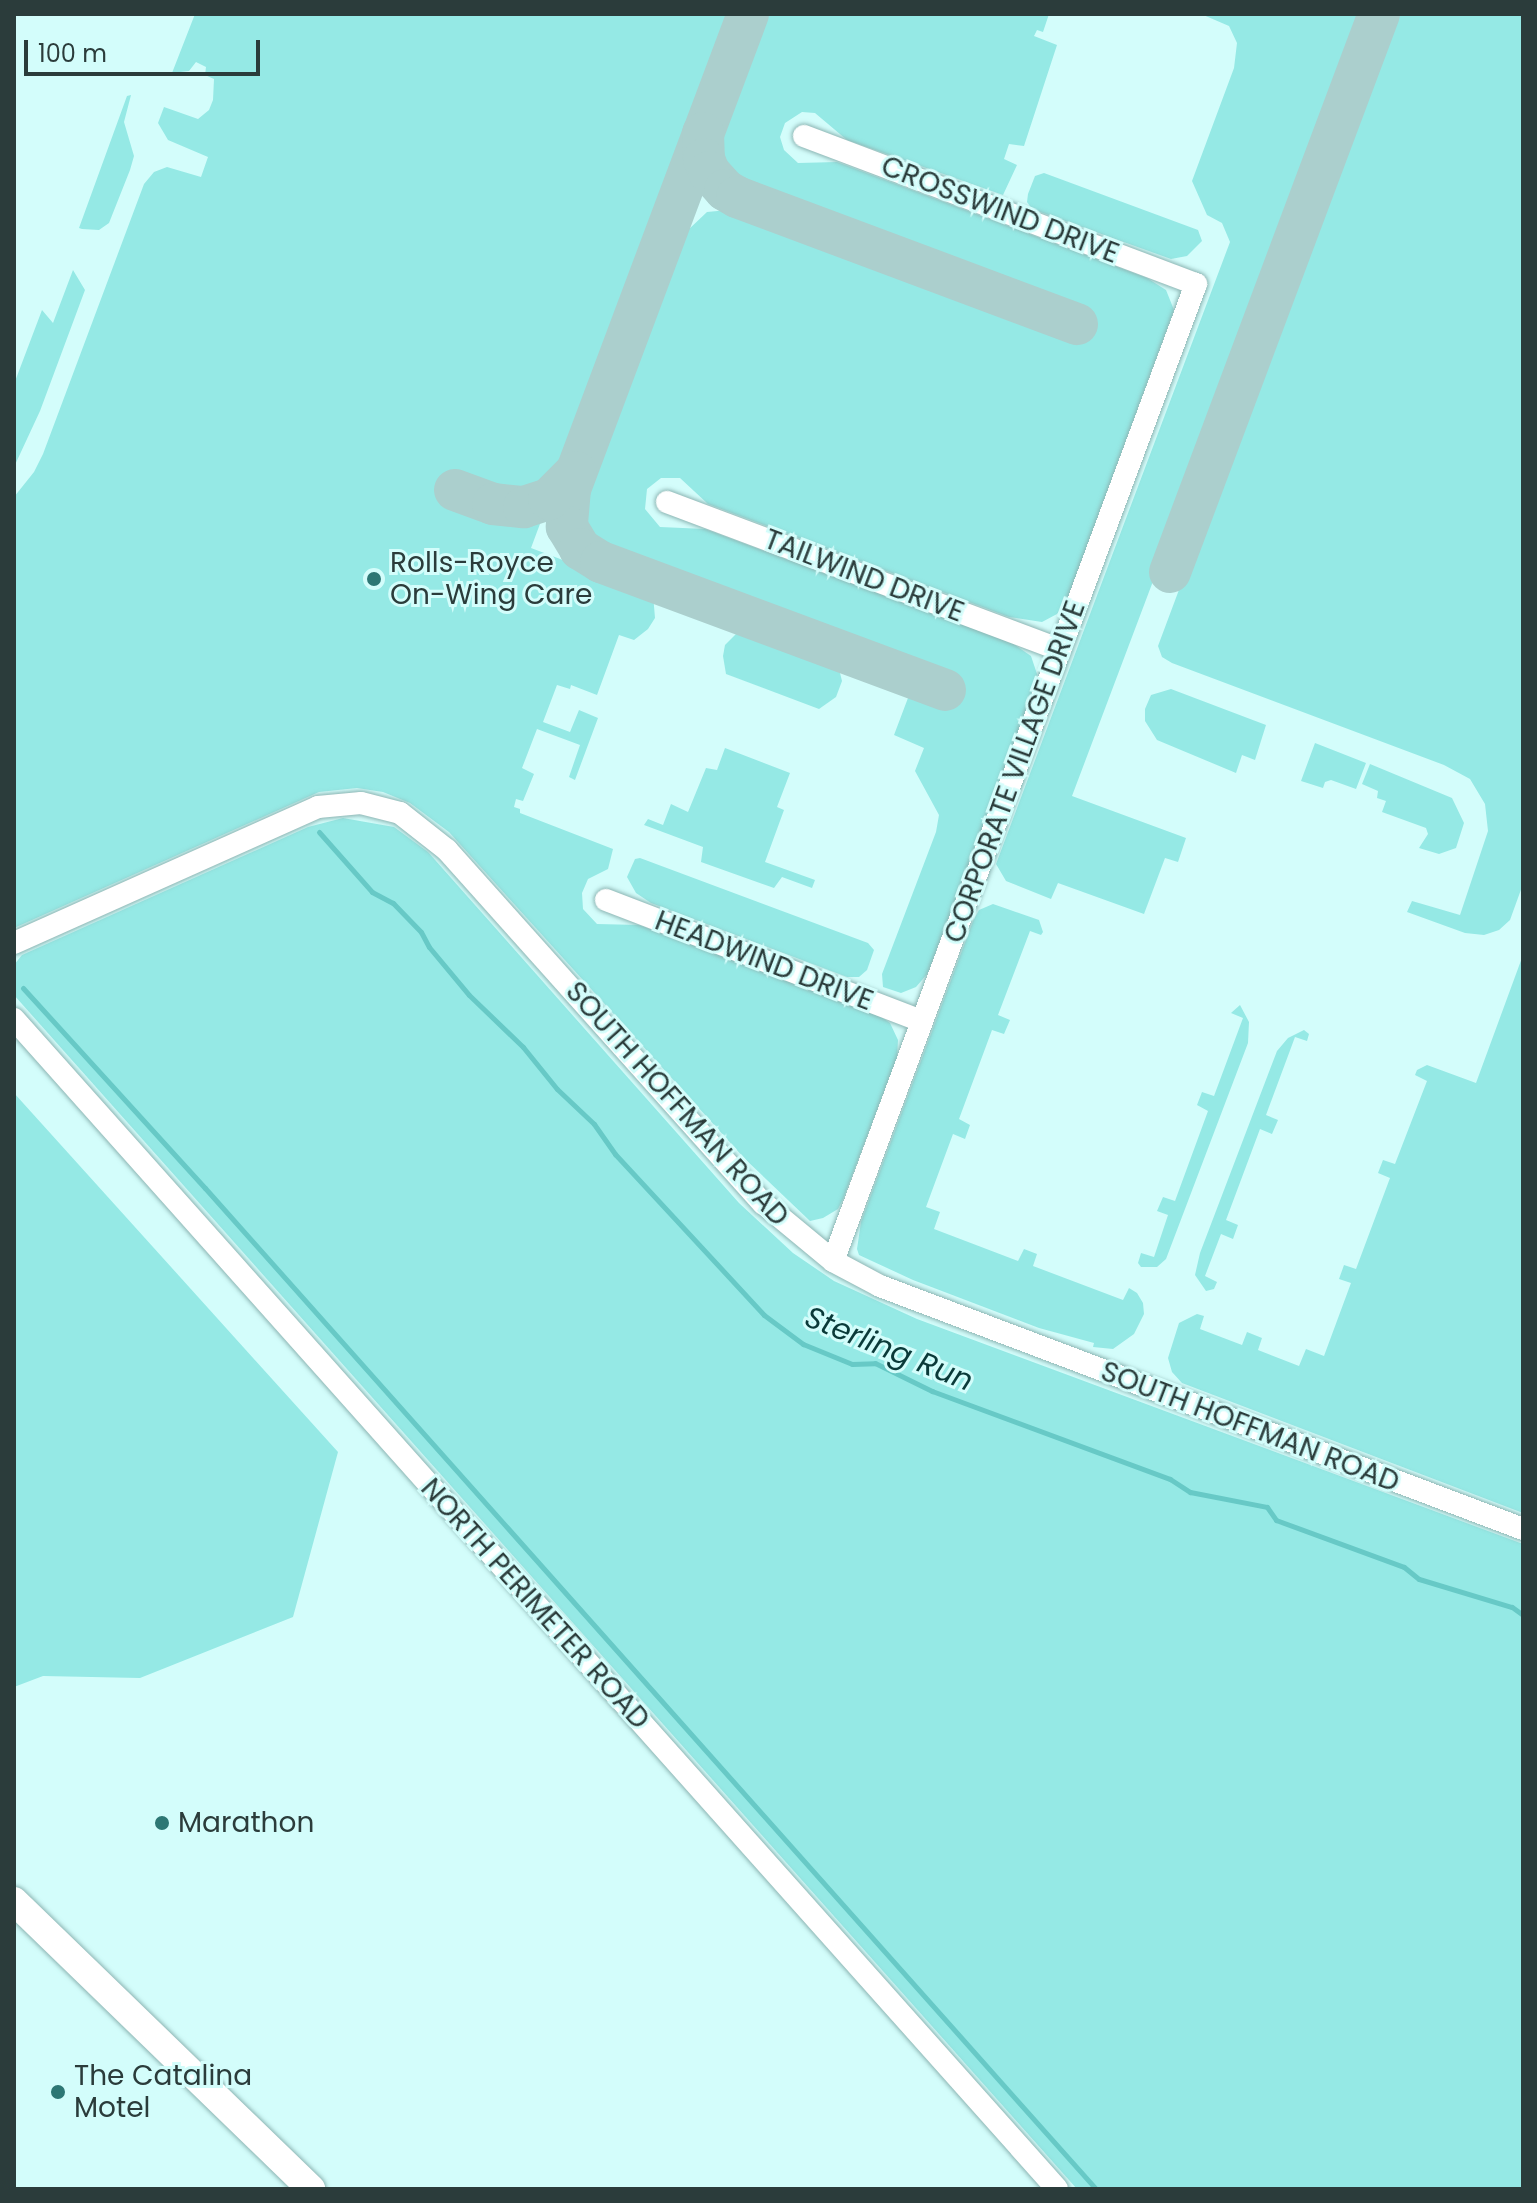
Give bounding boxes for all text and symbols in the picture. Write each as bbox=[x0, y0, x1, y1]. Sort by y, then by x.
scale bar bbox=[28, 24, 264, 74]
text: 100 m bbox=[38, 37, 107, 70]
street label: CROSSWIND DRIVE bbox=[876, 149, 1124, 271]
street label: TAILWIND DRIVE bbox=[759, 522, 969, 630]
place label: Rolls-Royce On-Wing Care bbox=[390, 546, 592, 612]
marker: Rolls-Royce On-Wing Care bbox=[365, 570, 383, 588]
street label: CORPORATE VILLAGE DRIVE bbox=[937, 597, 1093, 947]
street label: HEADWIND DRIVE bbox=[650, 904, 878, 1018]
street label: SOUTH HOFFMAN ROAD bbox=[559, 975, 795, 1233]
water label: Sterling Run bbox=[800, 1299, 978, 1399]
street label: SOUTH HOFFMAN ROAD bbox=[1096, 1355, 1404, 1499]
street label: NORTH PERIMETER ROAD bbox=[414, 1472, 656, 1736]
place label: Marathon bbox=[178, 1806, 314, 1840]
marker: Marathon bbox=[153, 1814, 171, 1832]
place label: The Catalina Motel bbox=[74, 2059, 252, 2125]
marker: The Catalina Motel bbox=[49, 2083, 67, 2101]

